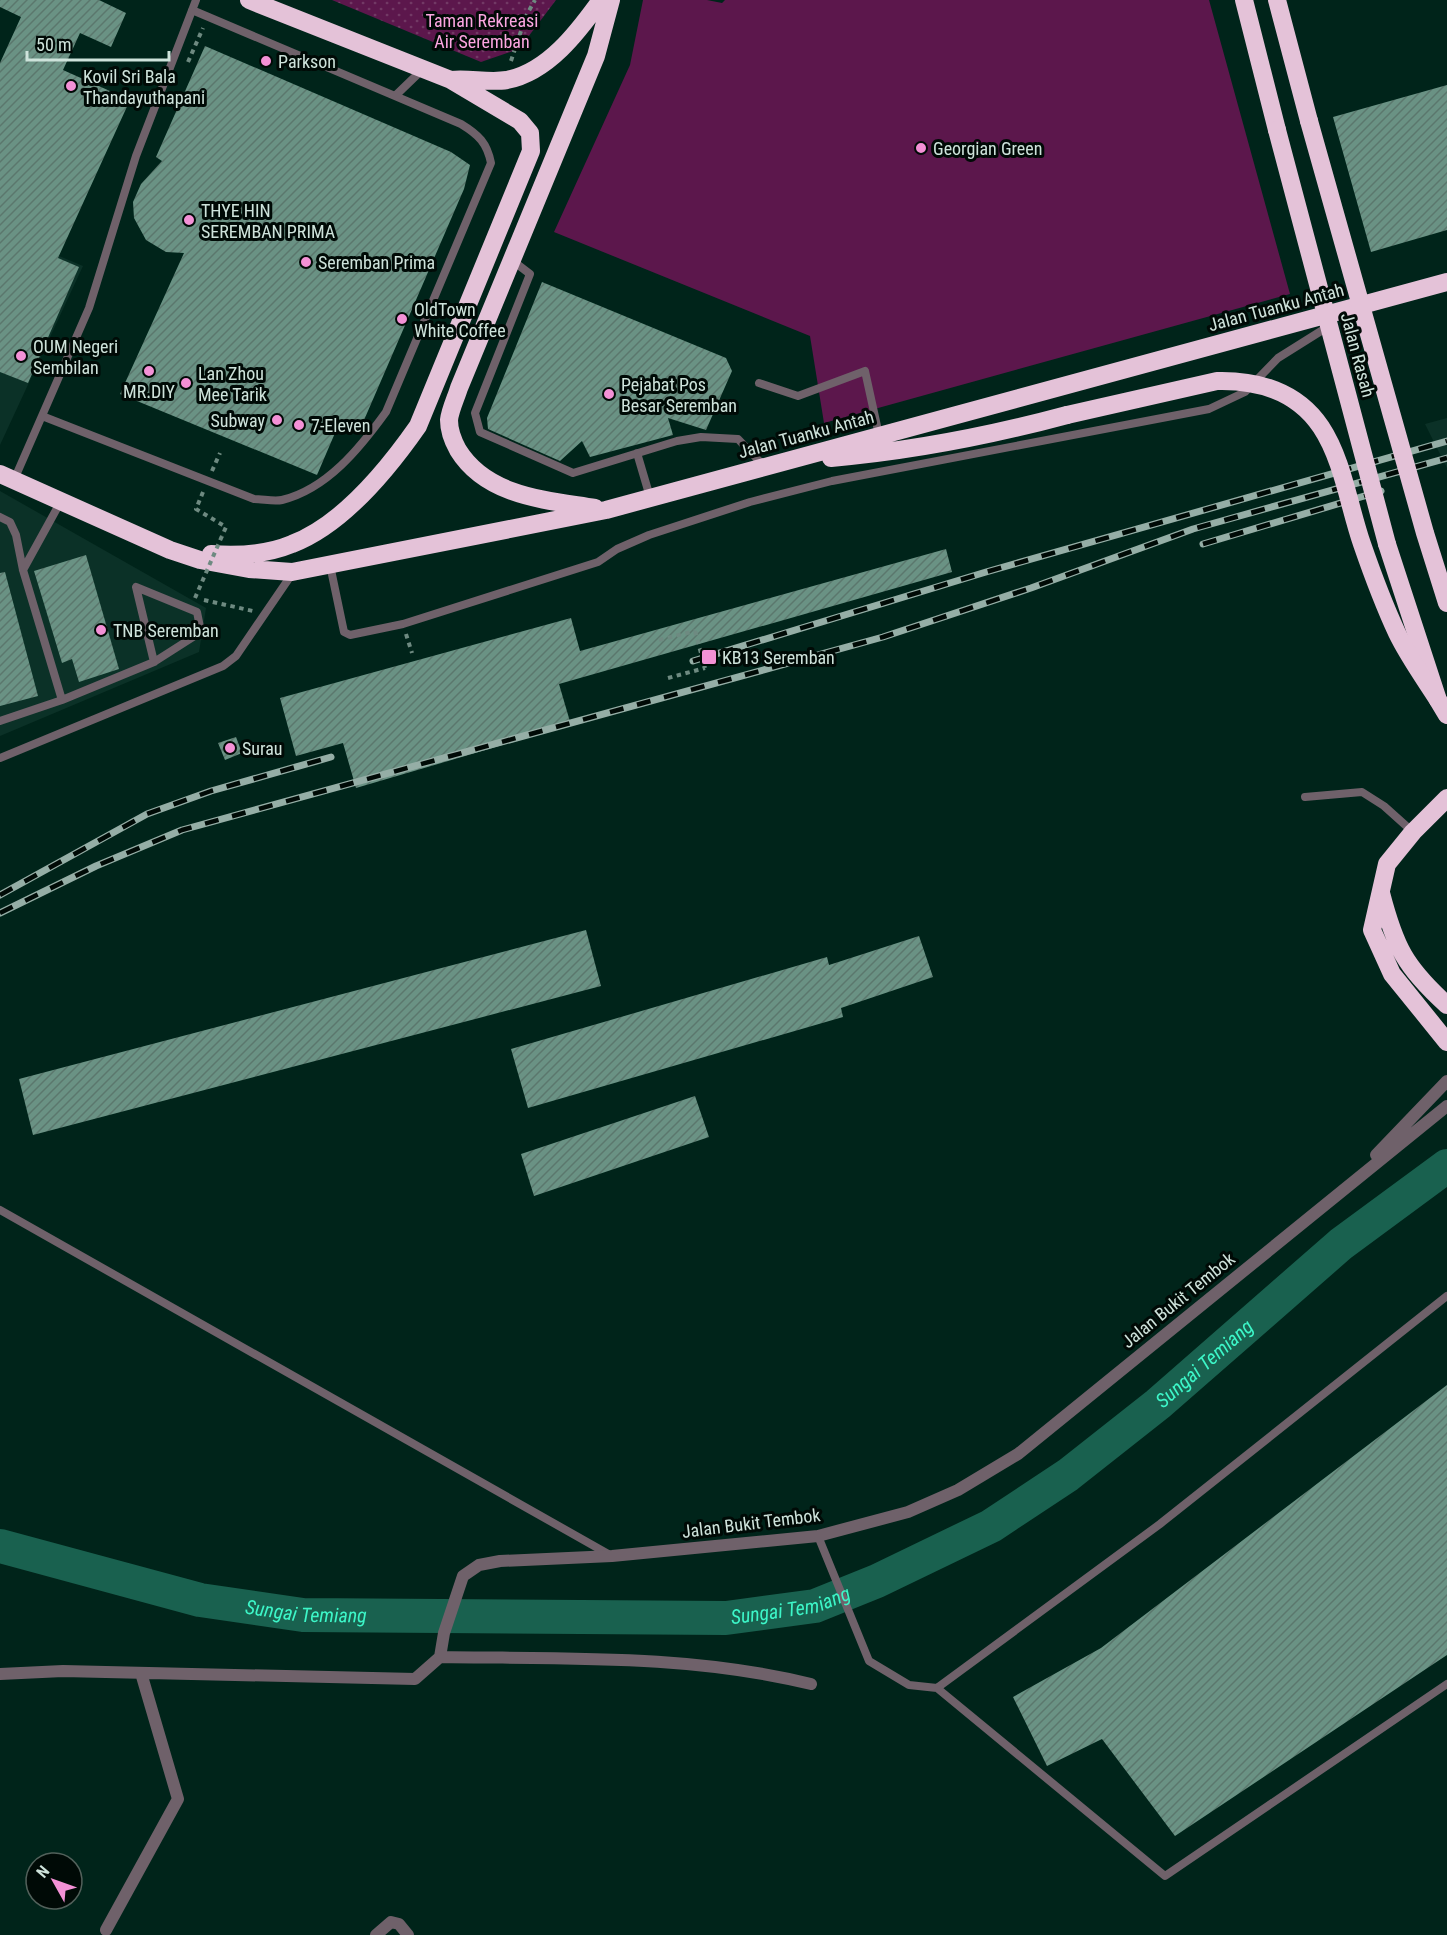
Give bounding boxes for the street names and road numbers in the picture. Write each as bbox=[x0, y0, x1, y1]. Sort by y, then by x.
street label: Jalan Tuanku Antah bbox=[1206, 279, 1346, 335]
street label: Jalan Rasah bbox=[1337, 310, 1379, 400]
street label: Jalan Tuanku Antah bbox=[736, 406, 876, 462]
street label: Jalan Bukit Tembok bbox=[1117, 1248, 1239, 1352]
street label: Jalan Bukit Tembok bbox=[681, 1504, 821, 1542]

